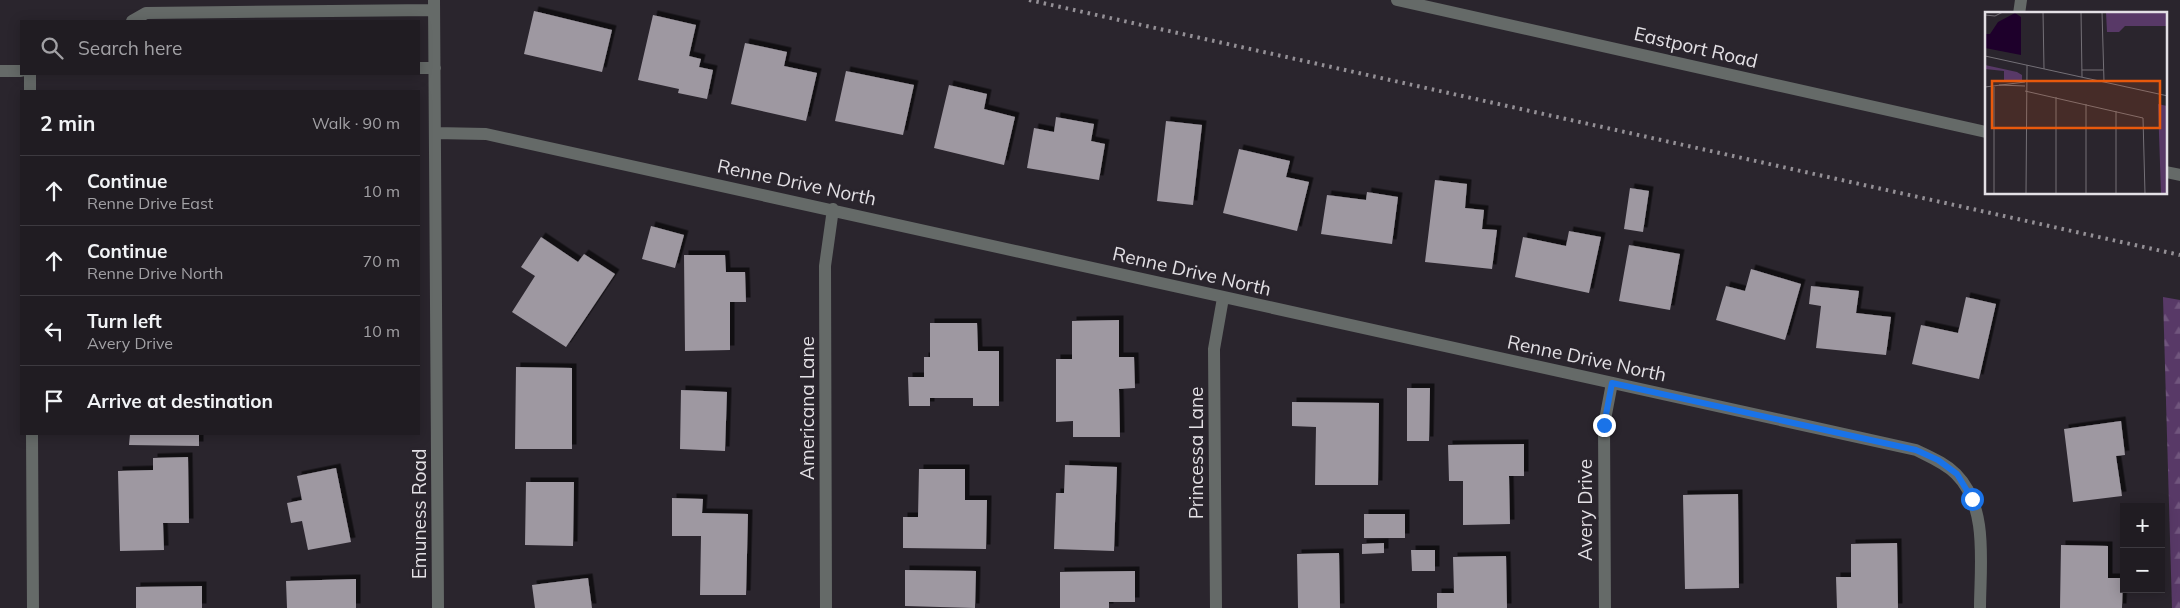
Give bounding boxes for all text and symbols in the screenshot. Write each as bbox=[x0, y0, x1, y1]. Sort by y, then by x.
inset map bbox=[1985, 12, 2168, 195]
search box bbox=[20, 20, 420, 75]
street label: Eastport Road bbox=[1632, 21, 1760, 73]
icon: search bbox=[38, 34, 66, 62]
text: Search here bbox=[78, 36, 182, 60]
text: 2 min bbox=[40, 110, 95, 136]
text: Walk · 90 m bbox=[312, 113, 400, 133]
street label: Renne Drive North bbox=[715, 153, 879, 211]
text: Continue bbox=[87, 169, 167, 193]
icon: ahead bbox=[40, 177, 68, 205]
text: 10 m bbox=[363, 181, 400, 201]
text: Renne Drive East bbox=[87, 193, 213, 213]
text: Continue bbox=[87, 239, 167, 263]
street label: Renne Drive North bbox=[1110, 241, 1274, 301]
icon: ahead bbox=[40, 247, 68, 275]
text: 70 m bbox=[363, 251, 400, 271]
text: Renne Drive North bbox=[87, 263, 223, 283]
text: Turn left bbox=[87, 309, 162, 333]
icon: left bbox=[40, 317, 68, 345]
text: 10 m bbox=[363, 321, 400, 341]
street label: Renne Drive North bbox=[1505, 329, 1669, 387]
text: Avery Drive bbox=[87, 333, 173, 353]
street label: Americana Lane bbox=[795, 336, 819, 480]
icon: arrive bbox=[40, 387, 68, 415]
street label: Princessa Lane bbox=[1184, 387, 1208, 519]
text: Arrive at destination bbox=[87, 389, 273, 413]
route end bbox=[1593, 414, 1616, 437]
street label: Emuness Road bbox=[407, 449, 431, 579]
street label: Avery Drive bbox=[1573, 459, 1597, 561]
route start bbox=[1961, 488, 1984, 511]
map controls bbox=[2120, 503, 2165, 593]
button: + bbox=[2120, 503, 2165, 548]
button: − bbox=[2120, 548, 2165, 593]

